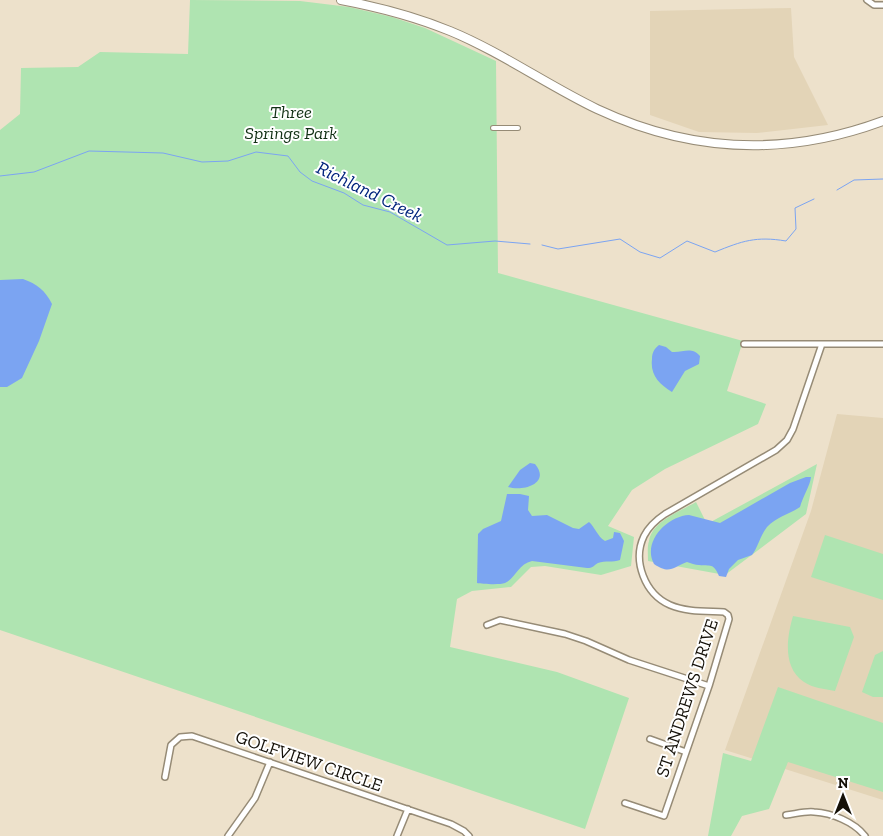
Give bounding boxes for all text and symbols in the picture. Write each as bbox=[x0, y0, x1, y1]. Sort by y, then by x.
park label: Three Springs Park bbox=[245, 101, 337, 144]
water label: Richland Creek bbox=[313, 156, 427, 227]
street label: ST ANDREWS DRIVE bbox=[651, 616, 723, 780]
street label: GOLFVIEW CIRCLE bbox=[233, 726, 385, 796]
north arrow bbox=[818, 771, 868, 821]
text: N bbox=[838, 775, 849, 792]

